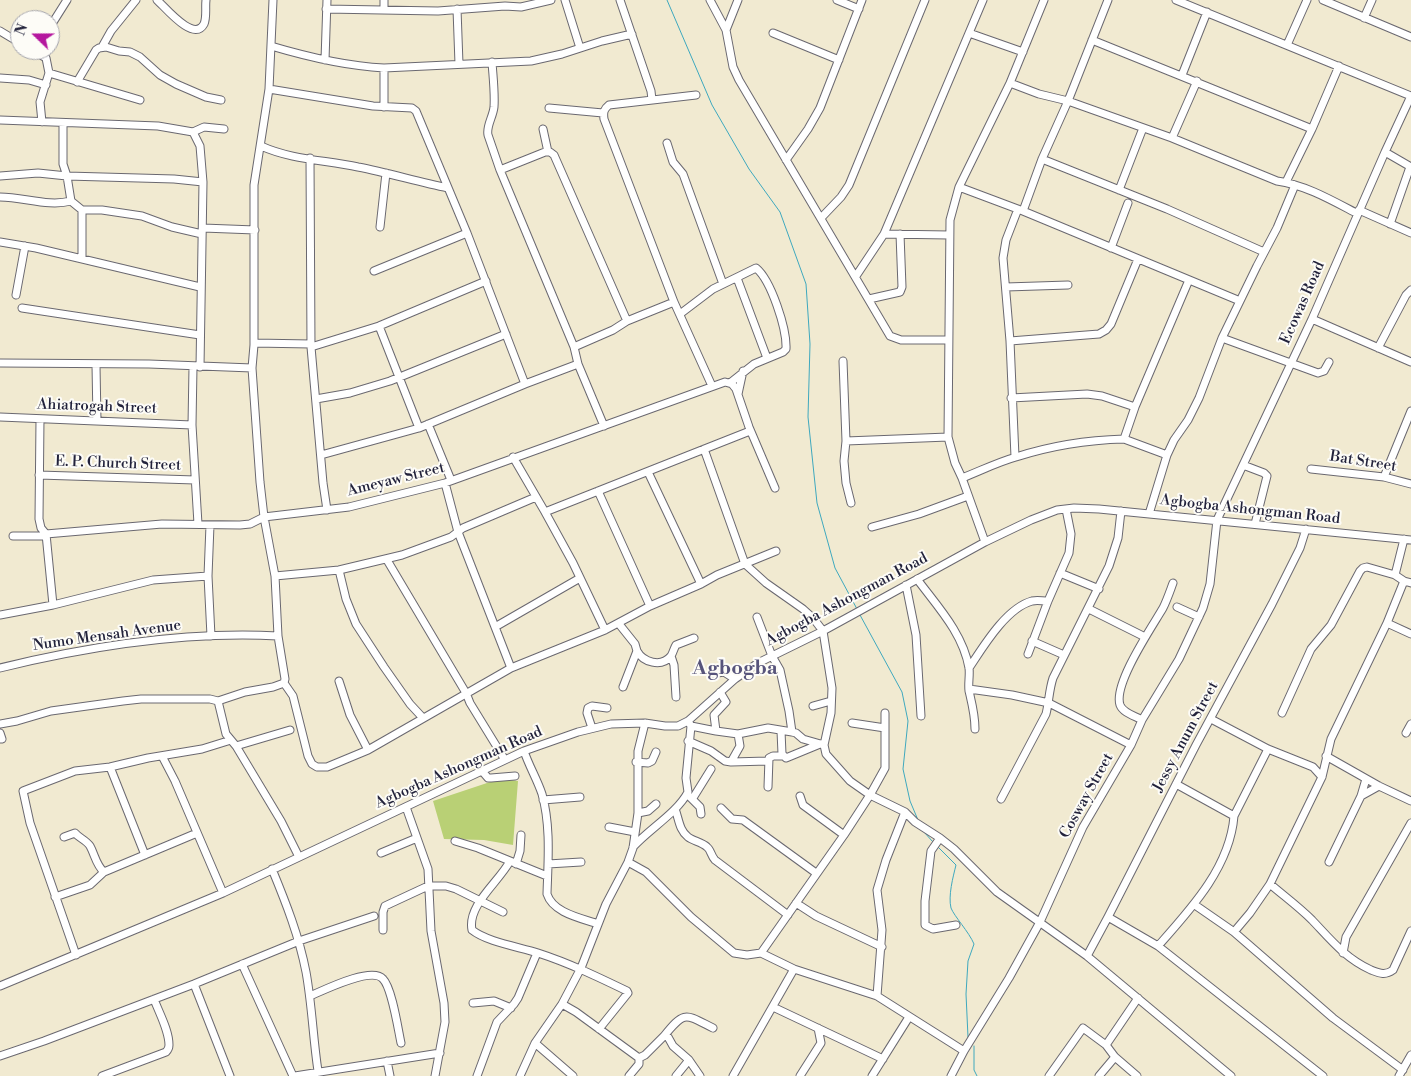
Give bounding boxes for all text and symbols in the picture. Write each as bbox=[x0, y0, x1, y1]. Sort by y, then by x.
north arrow bbox=[10, 10, 60, 60]
text: N bbox=[12, 21, 32, 38]
street label: Ecowas Road bbox=[1277, 259, 1329, 347]
street label: Ahiatrogah Street bbox=[37, 396, 157, 418]
street label: Bat Street bbox=[1328, 448, 1398, 476]
street label: E. P. Church Street bbox=[55, 453, 181, 475]
street label: Ameyaw Street bbox=[345, 459, 447, 501]
street label: Agbogba Ashongman Road bbox=[1159, 492, 1341, 528]
street label: Agbogba Ashongman Road bbox=[763, 550, 931, 650]
street label: Numo Mensah Avenue bbox=[32, 617, 182, 655]
district label: Agbogba bbox=[692, 657, 778, 681]
street label: Jessy Anum Street bbox=[1149, 679, 1223, 795]
street label: Agbogba Ashongman Road bbox=[373, 723, 545, 813]
street label: Cosway Street bbox=[1056, 750, 1118, 842]

